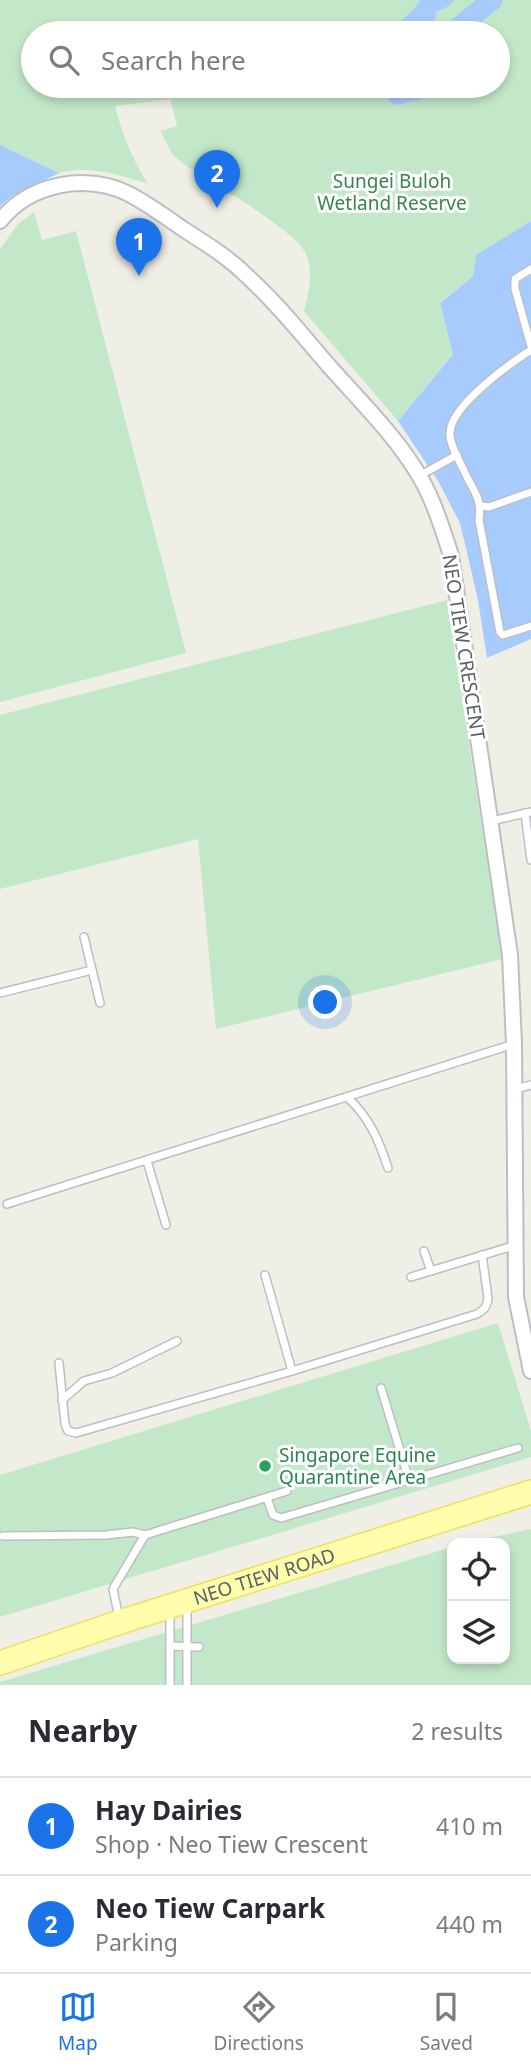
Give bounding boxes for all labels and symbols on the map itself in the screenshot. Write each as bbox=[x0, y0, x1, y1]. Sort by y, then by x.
pin: 2 bbox=[194, 150, 240, 208]
park label: Sungei Buloh Wetland Reserve bbox=[317, 168, 467, 216]
pin: 1 bbox=[116, 218, 162, 276]
street label: NEO TIEW CRESCENT bbox=[437, 552, 492, 742]
your location bbox=[308, 985, 342, 1019]
place label: Singapore Equine Quarantine Area bbox=[279, 1442, 436, 1490]
marker: Singapore Equine Quarantine Area bbox=[257, 1458, 273, 1474]
street label: NEO TIEW ROAD bbox=[190, 1542, 338, 1611]

